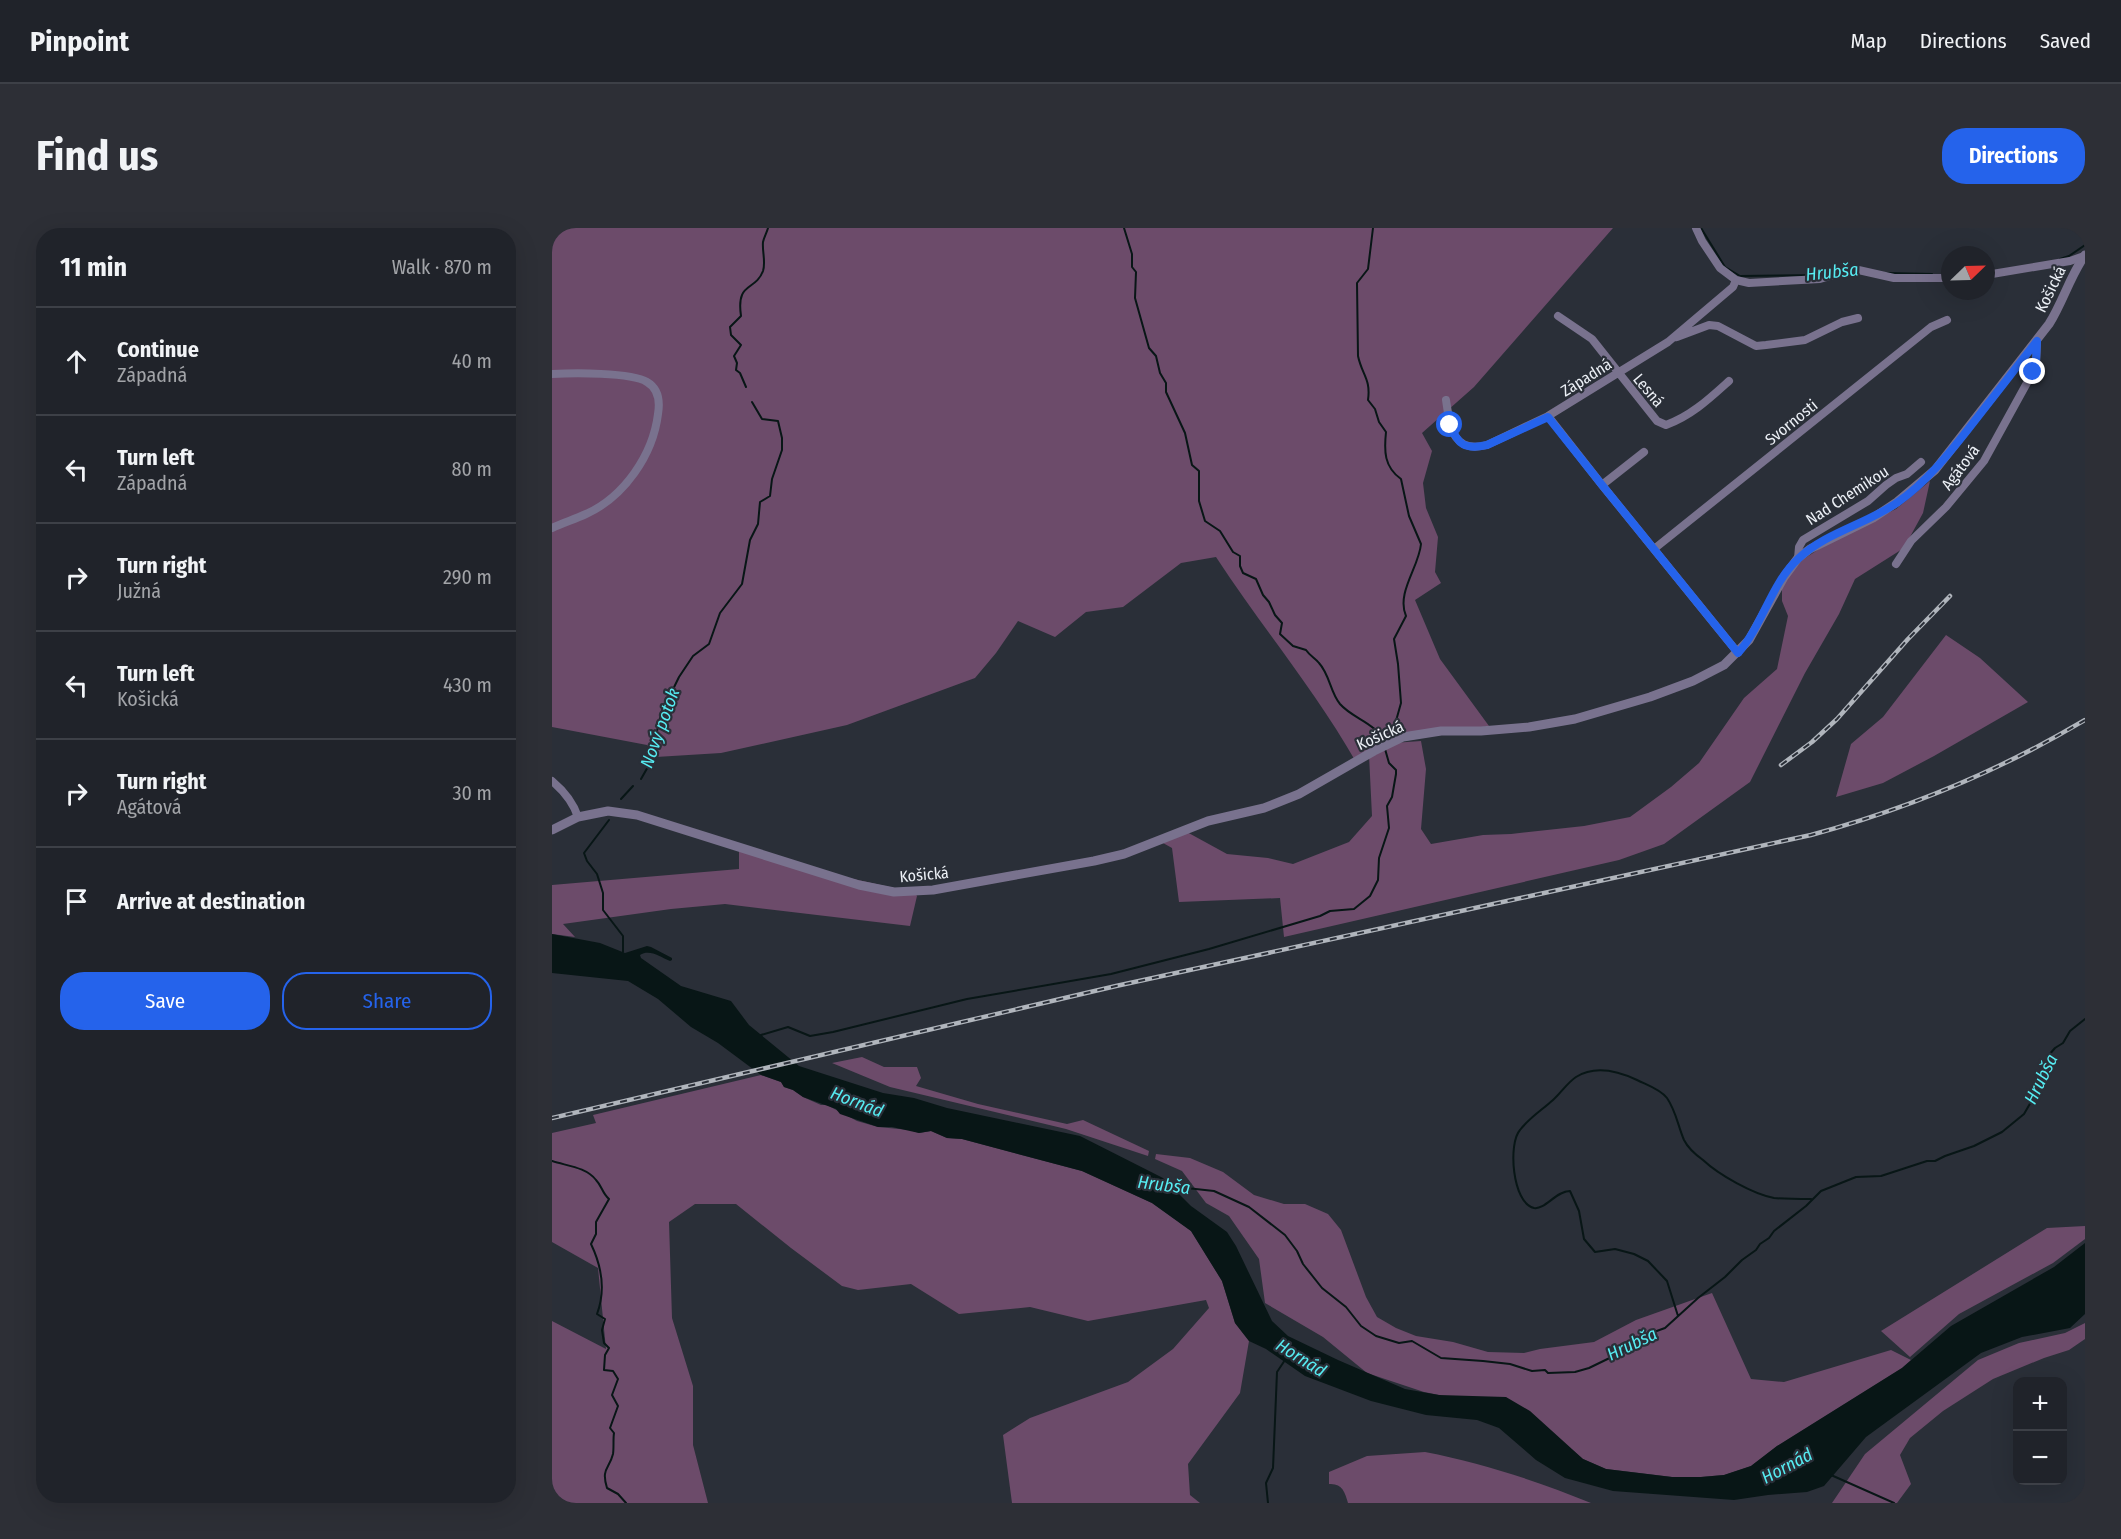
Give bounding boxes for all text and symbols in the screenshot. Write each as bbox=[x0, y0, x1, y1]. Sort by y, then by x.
text: Pinpoint bbox=[30, 25, 129, 58]
text: Map bbox=[1850, 28, 1887, 54]
text: Directions bbox=[1920, 28, 2007, 54]
text: Saved bbox=[2040, 28, 2091, 54]
button: Directions bbox=[1942, 128, 2085, 184]
text: Find us bbox=[36, 131, 158, 181]
north arrow bbox=[1941, 246, 1995, 300]
text: 11 min bbox=[60, 252, 127, 283]
text: Walk · 870 m bbox=[392, 255, 492, 279]
water label: Hrubša bbox=[1805, 258, 1859, 286]
street label: Košická bbox=[2031, 263, 2070, 316]
text: Continue bbox=[117, 336, 199, 363]
icon: ahead bbox=[60, 345, 93, 378]
text: 40 m bbox=[452, 349, 492, 373]
street label: Západná bbox=[1557, 354, 1615, 400]
route end bbox=[2019, 358, 2045, 384]
text: Západná bbox=[117, 363, 187, 387]
street label: Lesná bbox=[1629, 370, 1668, 411]
street label: Svornosti bbox=[1761, 396, 1821, 449]
route start bbox=[1436, 411, 1462, 437]
street label: Agátová bbox=[1937, 441, 1984, 494]
text: Turn left bbox=[117, 444, 195, 471]
icon: left bbox=[60, 453, 93, 486]
text: 80 m bbox=[452, 457, 492, 481]
street label: Nad Chemikou bbox=[1802, 462, 1892, 529]
text: Západná bbox=[117, 471, 187, 495]
text: Turn right bbox=[117, 552, 206, 579]
icon: right bbox=[60, 561, 93, 594]
text: 290 m bbox=[443, 565, 492, 589]
text: Južná bbox=[117, 579, 161, 603]
text: Turn left bbox=[117, 660, 195, 687]
icon: left bbox=[60, 669, 93, 702]
text: 430 m bbox=[443, 673, 492, 697]
water label: Nový potok bbox=[635, 685, 685, 771]
text: Košická bbox=[117, 687, 179, 711]
street label: Košická bbox=[1354, 717, 1407, 754]
text: Turn right bbox=[117, 768, 206, 795]
icon: right bbox=[60, 777, 93, 810]
text: 30 m bbox=[452, 781, 492, 805]
text: Agátová bbox=[117, 795, 181, 819]
street label: Košická bbox=[899, 863, 950, 886]
icon: arrive bbox=[60, 885, 93, 918]
text: Arrive at destination bbox=[117, 888, 305, 915]
button: Save bbox=[60, 972, 270, 1030]
button: Share bbox=[282, 972, 492, 1030]
water label: Hrubša bbox=[2020, 1050, 2062, 1108]
water label: Hornád bbox=[827, 1082, 887, 1122]
water label: Hrubša bbox=[1136, 1171, 1192, 1199]
water label: Hrubša bbox=[1603, 1323, 1661, 1365]
water label: Hornád bbox=[1272, 1334, 1330, 1382]
map controls bbox=[2013, 1377, 2067, 1485]
button: + bbox=[2013, 1377, 2067, 1431]
button: − bbox=[2013, 1431, 2067, 1485]
water label: Hornád bbox=[1758, 1443, 1817, 1489]

